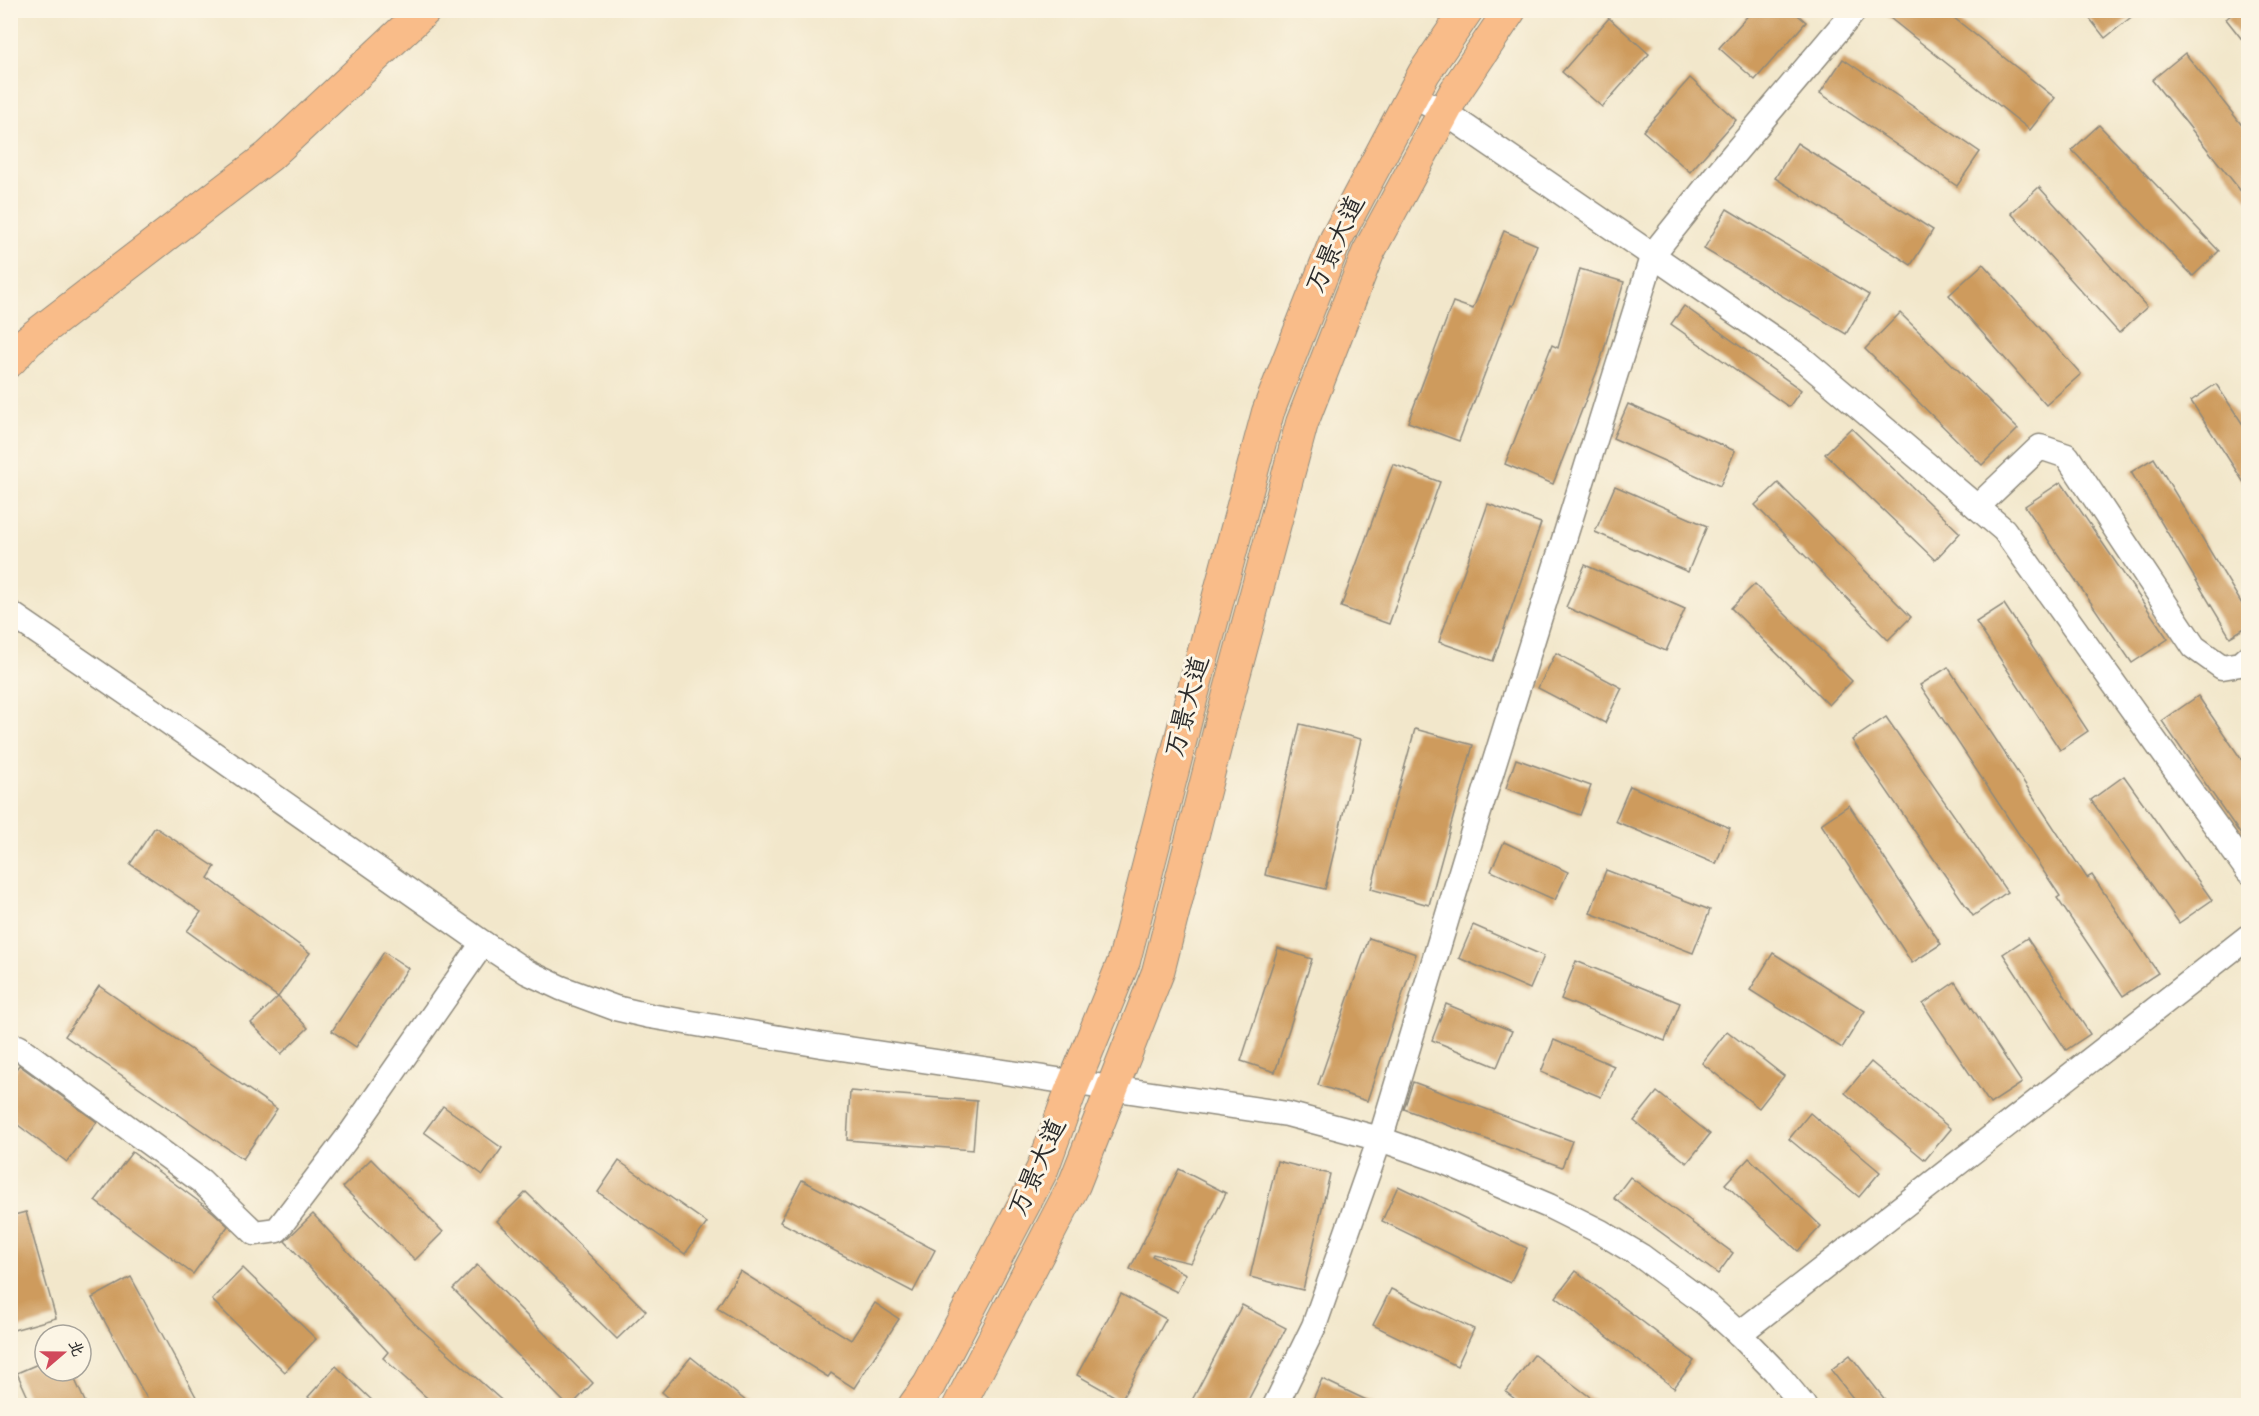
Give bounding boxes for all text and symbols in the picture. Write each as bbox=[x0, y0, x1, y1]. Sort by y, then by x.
street label: 万景大道 bbox=[1298, 190, 1376, 300]
street label: 万景大道 bbox=[1157, 652, 1221, 762]
street label: 万景大道 bbox=[1000, 1113, 1078, 1223]
north arrow bbox=[33, 1323, 93, 1383]
text: 北 bbox=[61, 1337, 89, 1360]

